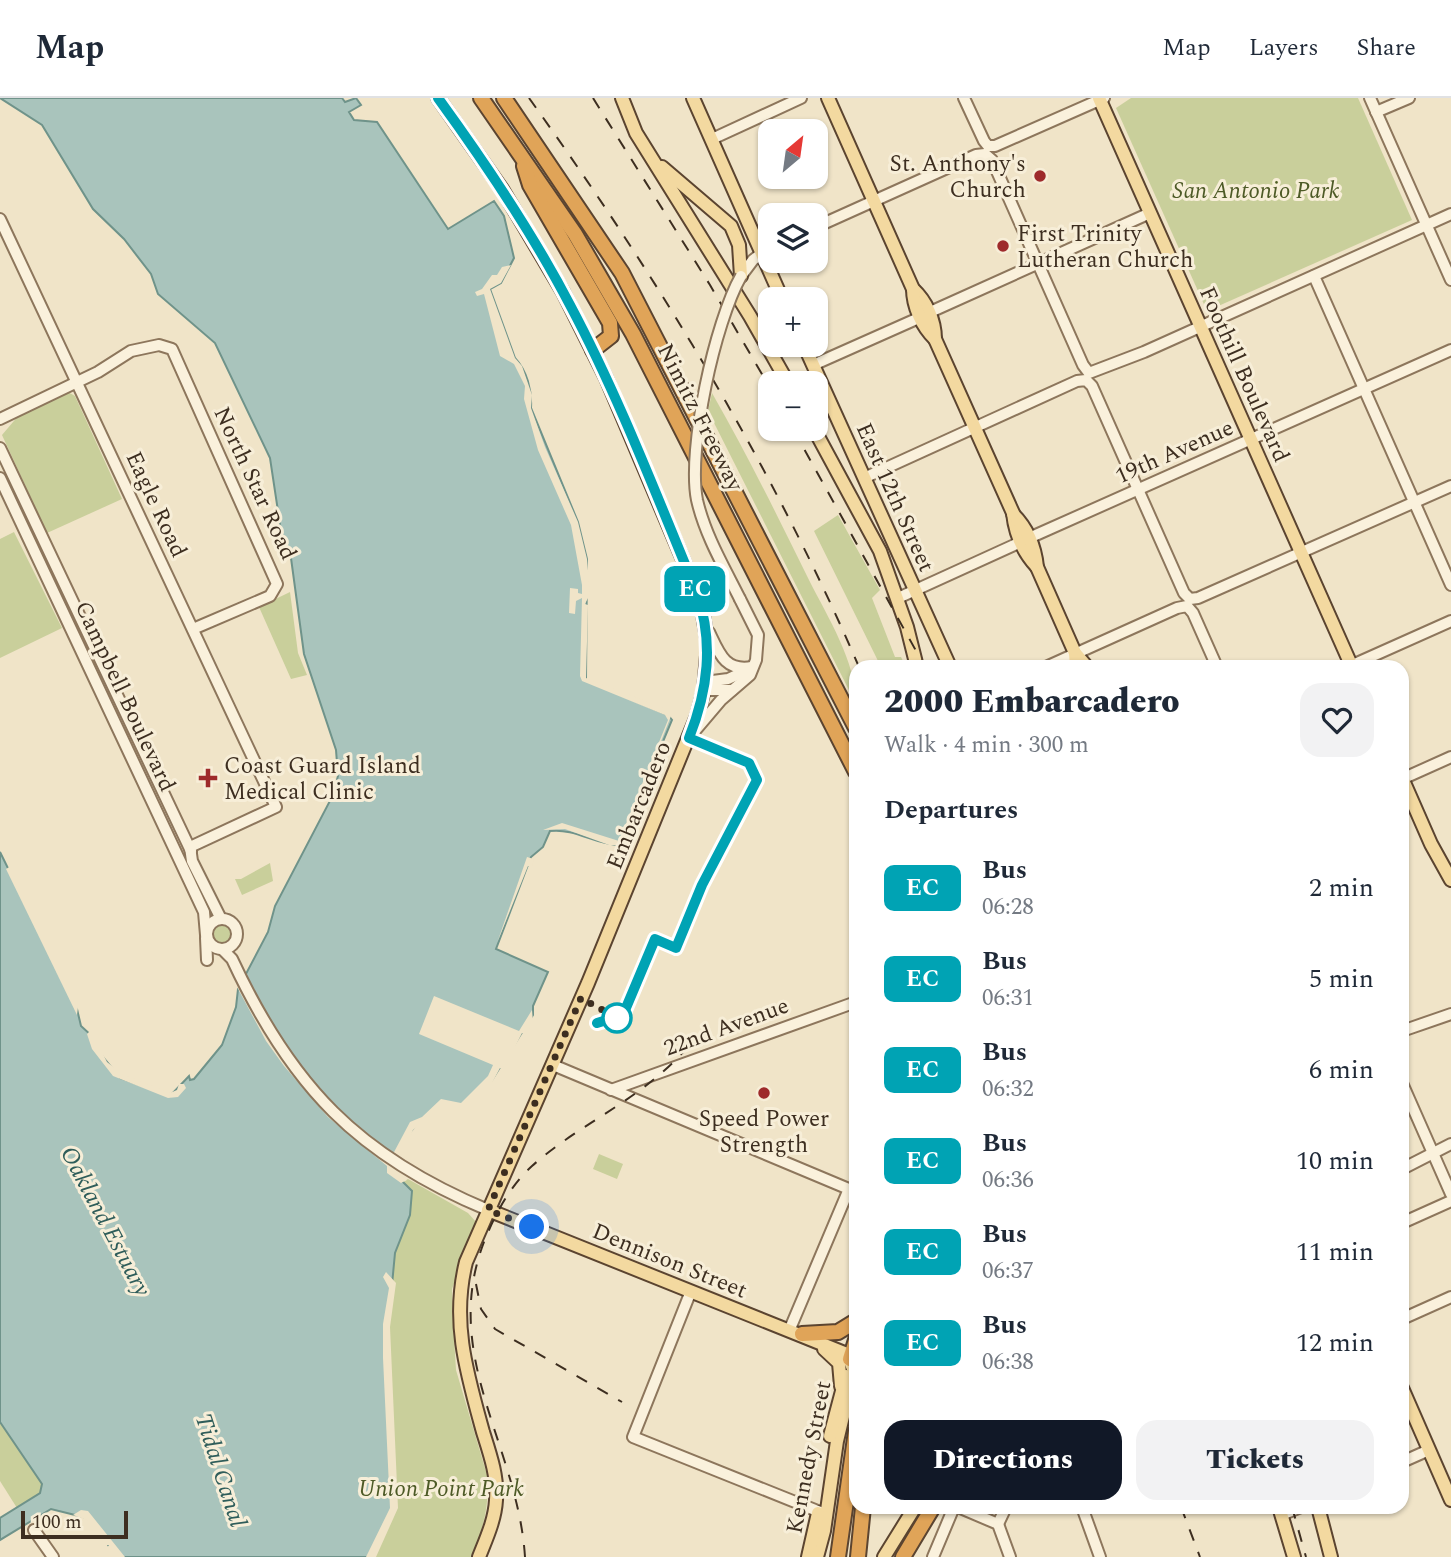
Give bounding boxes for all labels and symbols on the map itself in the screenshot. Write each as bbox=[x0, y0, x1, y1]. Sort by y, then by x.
north arrow bbox=[758, 119, 828, 189]
place label: St. Anthony's Church bbox=[889, 147, 1026, 208]
marker: St. Anthony's Church bbox=[1032, 168, 1048, 184]
park label: San Antonio Park bbox=[1172, 174, 1340, 209]
place label: First Trinity Lutheran Church bbox=[1017, 217, 1193, 278]
marker: First Trinity Lutheran Church bbox=[995, 238, 1011, 254]
street label: Foothill Boulevard bbox=[1189, 281, 1298, 468]
street label: Nimitz Freeway bbox=[647, 338, 752, 499]
street label: North Star Road bbox=[204, 401, 306, 566]
street label: 19th Avenue bbox=[1110, 411, 1239, 494]
street label: East 12th Street bbox=[846, 417, 943, 578]
street label: Eagle Road bbox=[116, 446, 196, 564]
line badge: EC bbox=[664, 566, 726, 612]
street label: Campbell Boulevard bbox=[65, 595, 184, 798]
street label: Embarcadero bbox=[598, 736, 681, 875]
place label: Coast Guard Island Medical Clinic bbox=[224, 749, 421, 810]
marker: Coast Guard Island Medical Clinic bbox=[198, 768, 218, 788]
street label: 22nd Avenue bbox=[659, 989, 794, 1066]
unlabelled marker bbox=[602, 1003, 632, 1033]
marker: Speed Power Strength bbox=[756, 1085, 772, 1101]
place label: Speed Power Strength bbox=[699, 1102, 829, 1163]
water label: Oakland Estuary bbox=[50, 1140, 160, 1303]
your location bbox=[514, 1209, 549, 1244]
street label: Dennison Street bbox=[587, 1214, 752, 1308]
street label: Kennedy Street bbox=[777, 1378, 841, 1537]
water label: Tidal Canal bbox=[185, 1409, 255, 1532]
park label: Union Point Park bbox=[358, 1472, 524, 1507]
scale bar bbox=[21, 1508, 128, 1540]

